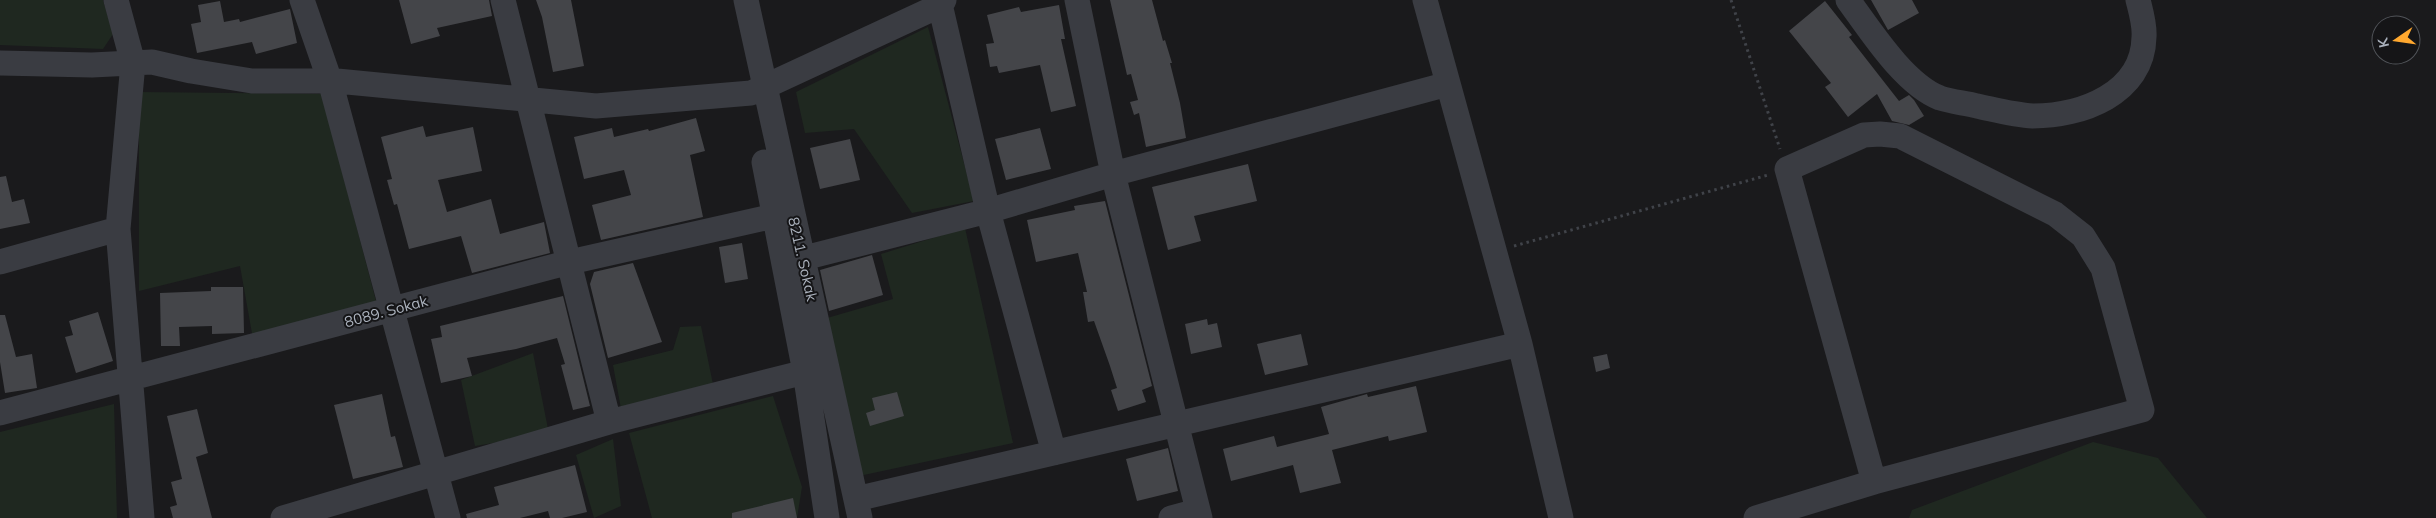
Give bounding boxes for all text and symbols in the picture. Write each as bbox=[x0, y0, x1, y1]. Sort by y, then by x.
north arrow bbox=[2371, 15, 2421, 65]
text: K bbox=[2373, 36, 2393, 49]
street label: 8211. Sokak bbox=[784, 215, 822, 303]
street label: 8089. Sokak bbox=[342, 291, 430, 331]

